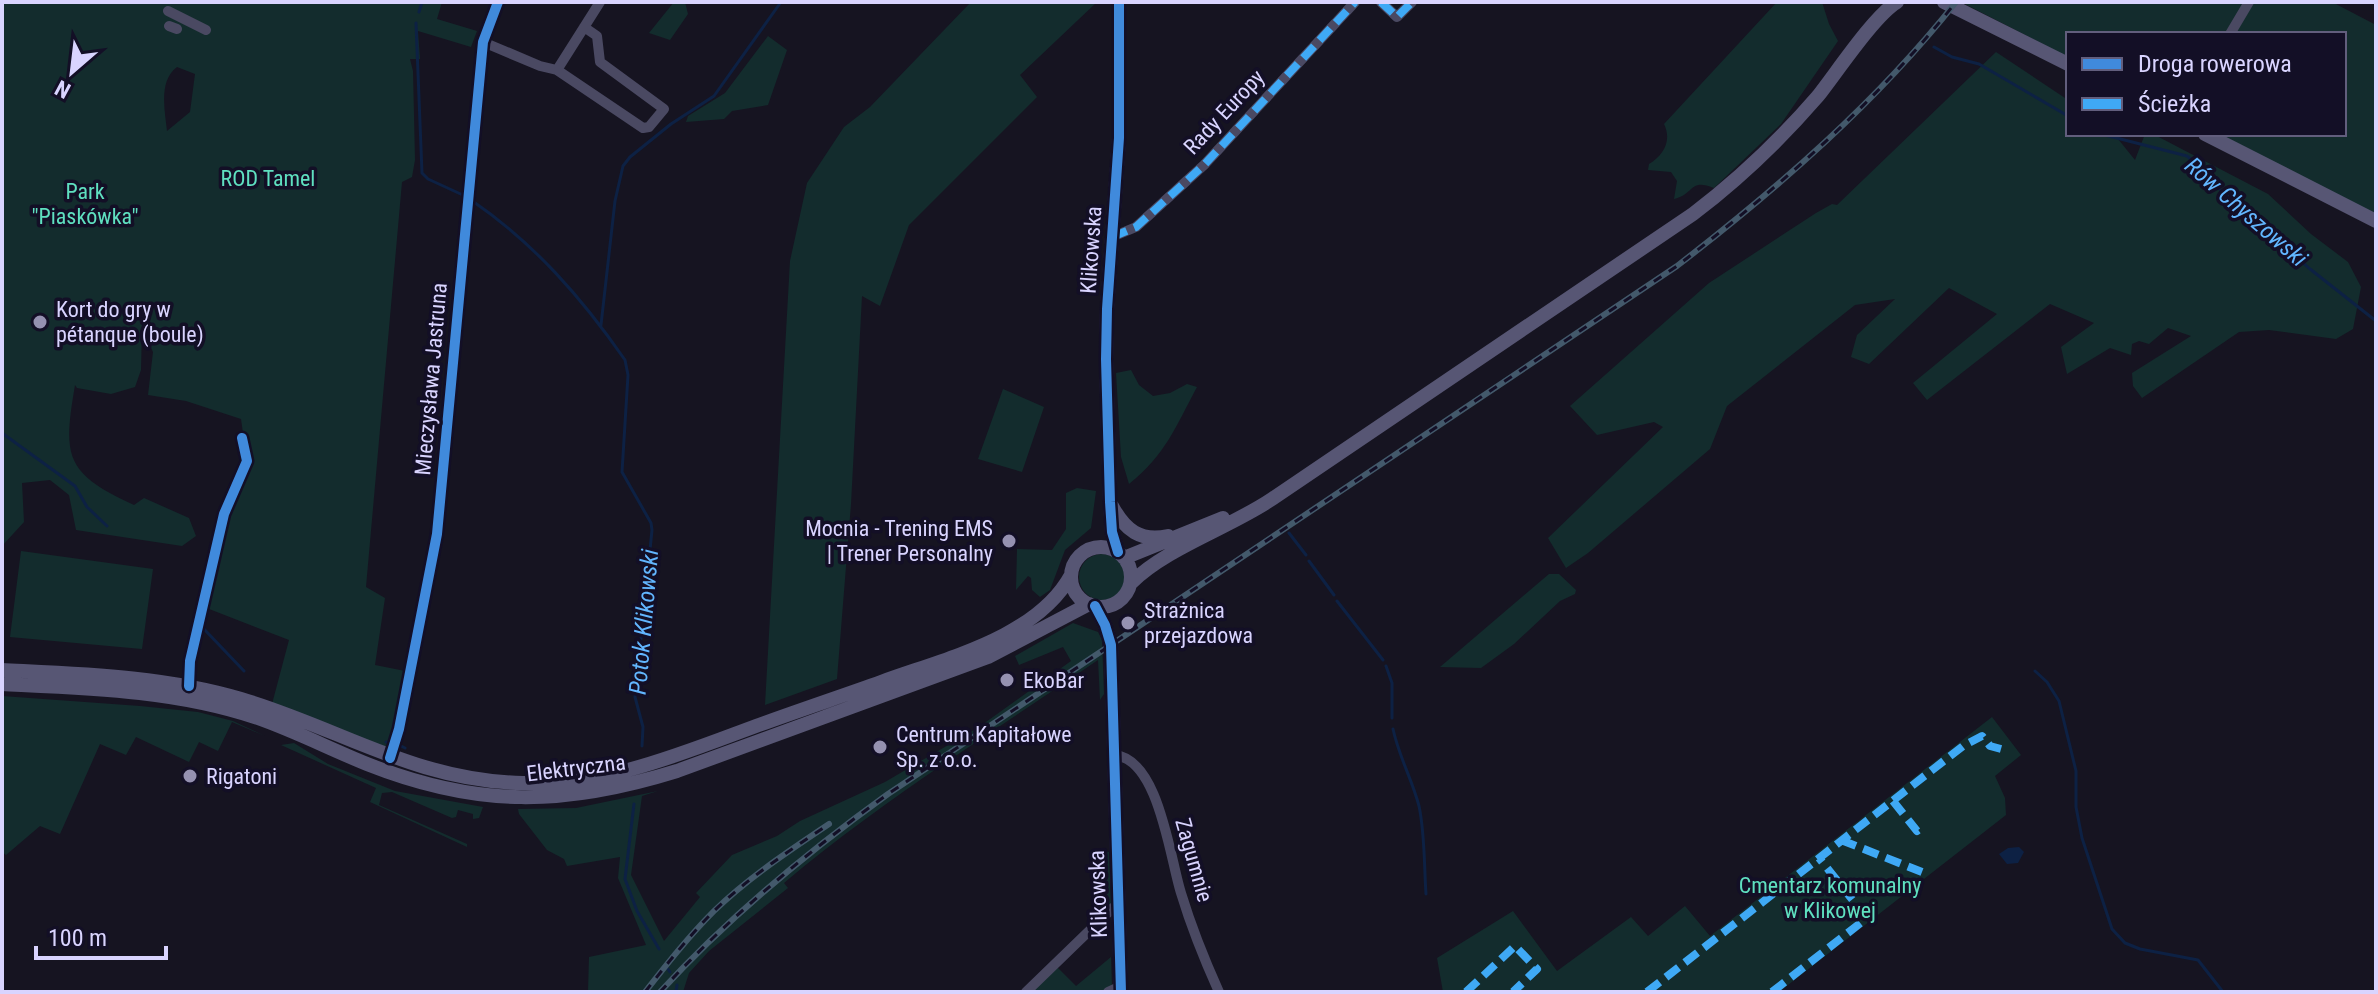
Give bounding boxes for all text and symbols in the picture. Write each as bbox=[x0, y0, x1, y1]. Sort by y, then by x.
north arrow bbox=[32, 32, 112, 112]
legend bbox=[2066, 32, 2346, 136]
text: Droga rowerowa bbox=[2138, 50, 2292, 78]
street label: Rady Europy bbox=[1179, 65, 1269, 159]
text: N bbox=[51, 75, 75, 103]
text: Ścieżka bbox=[2138, 90, 2211, 118]
water label: Rów Chyszowski bbox=[2179, 151, 2313, 273]
park label: ROD Tamel bbox=[221, 166, 315, 191]
park label: Park "Piaskówka" bbox=[32, 179, 138, 229]
street label: Klikowska bbox=[1075, 205, 1107, 295]
street label: Mieczysława Jastruna bbox=[410, 282, 452, 476]
place label: Kort do gry w pétanque (boule) bbox=[56, 297, 204, 348]
marker: Kort do gry w pétanque (boule) bbox=[31, 313, 49, 331]
place label: Mocnia - Trening EMS | Trener Personalny bbox=[805, 516, 993, 566]
marker: Mocnia - Trening EMS | Trener Personalny bbox=[1000, 532, 1018, 550]
water label: Potok Klikowski bbox=[624, 547, 664, 696]
place label: Strażnica przejazdowa bbox=[1144, 598, 1253, 648]
marker: Strażnica przejazdowa bbox=[1119, 614, 1137, 632]
place label: EkoBar bbox=[1023, 668, 1084, 693]
marker: EkoBar bbox=[998, 671, 1016, 689]
place label: Centrum Kapitałowe Sp. z o.o. bbox=[896, 722, 1072, 772]
marker: Centrum Kapitałowe Sp. z o.o. bbox=[871, 738, 889, 756]
street label: Elektryczna bbox=[525, 750, 627, 786]
place label: Rigatoni bbox=[206, 764, 277, 789]
marker: Rigatoni bbox=[181, 767, 199, 785]
street label: Zagumnie bbox=[1170, 815, 1218, 905]
street label: Klikowska bbox=[1084, 850, 1112, 938]
park label: Cmentarz komunalny w Klikowej bbox=[1739, 873, 1921, 923]
scale bar bbox=[36, 910, 166, 960]
text: 100 m bbox=[48, 924, 107, 952]

